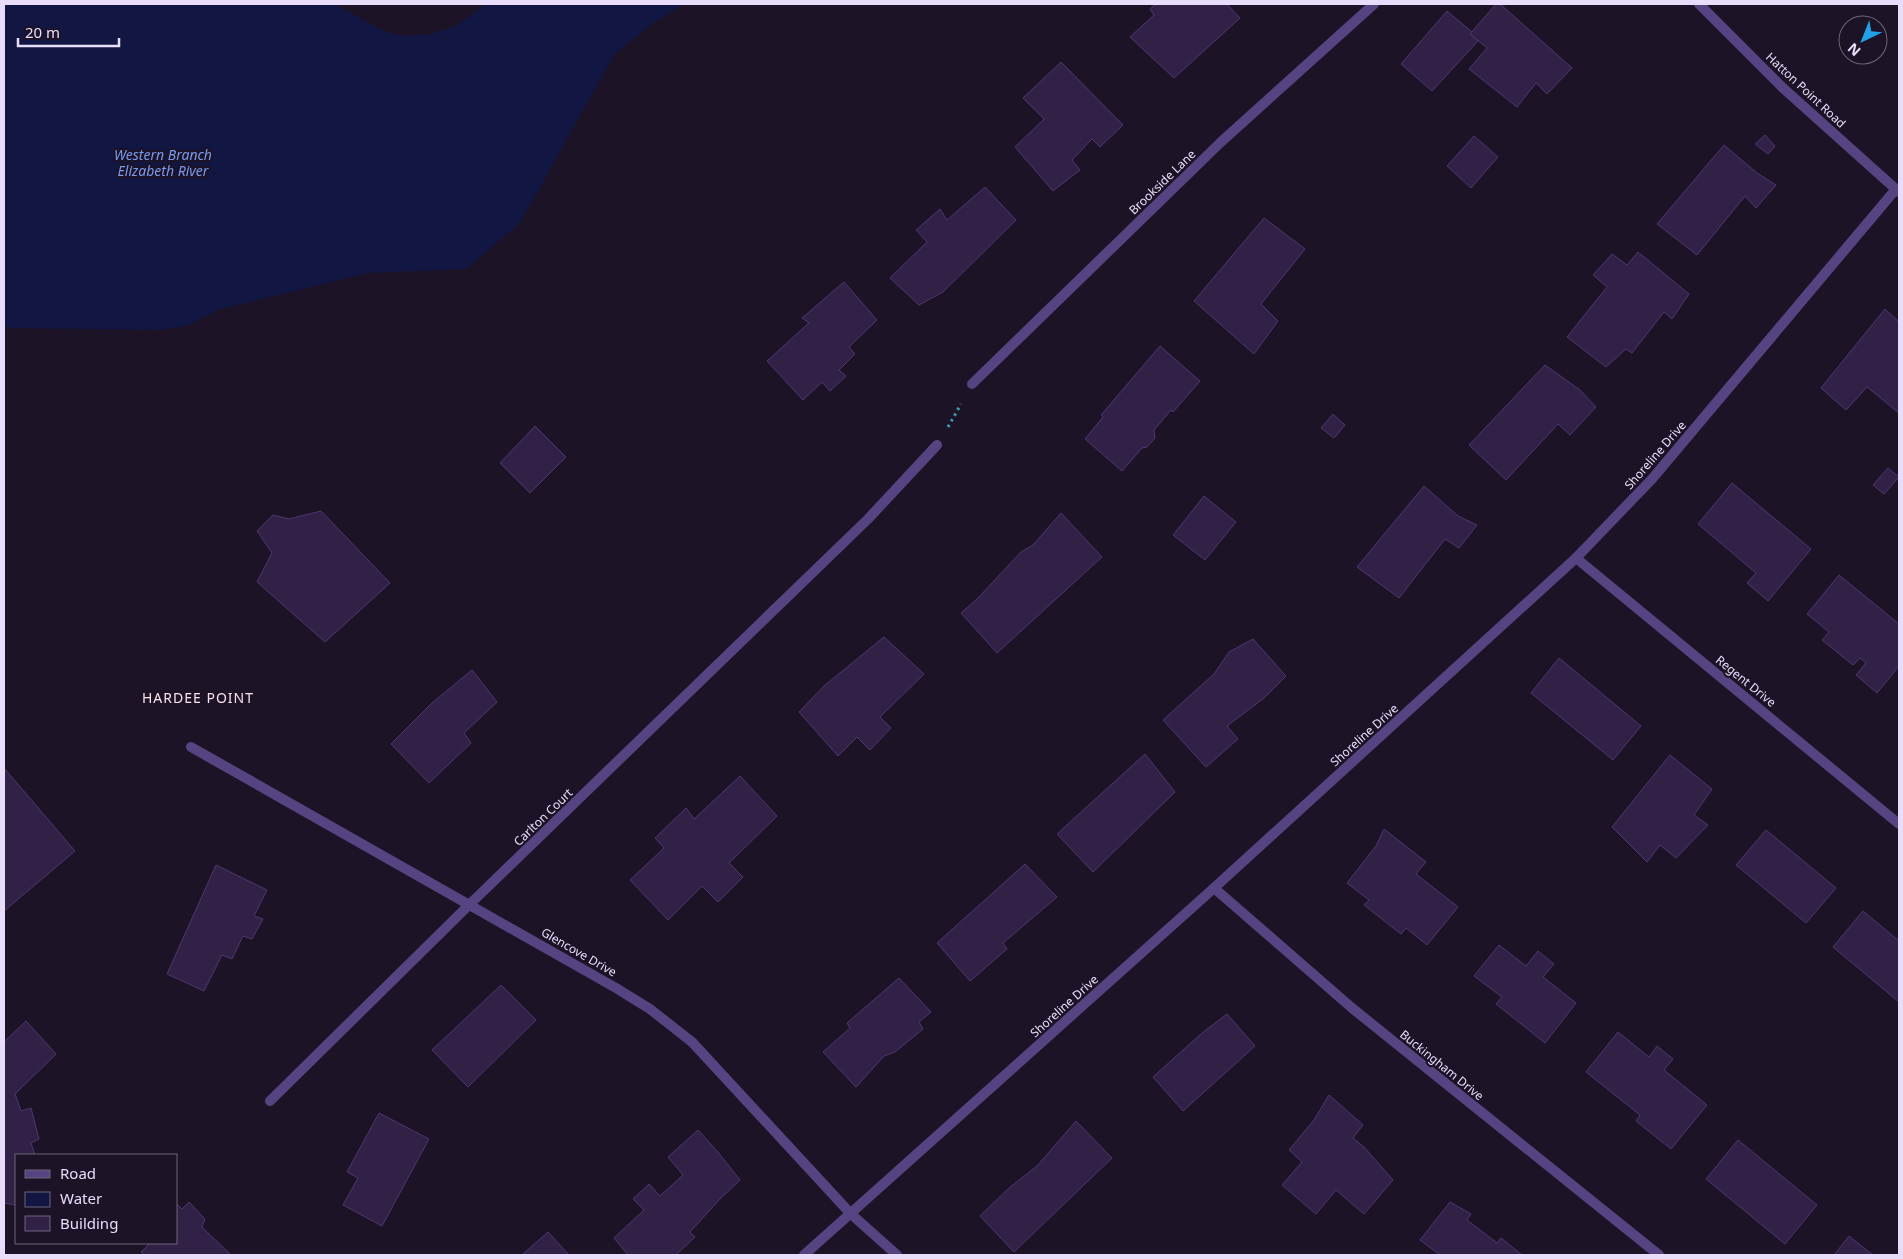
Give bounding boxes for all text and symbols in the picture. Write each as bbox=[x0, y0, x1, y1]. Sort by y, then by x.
scale bar bbox=[18, 15, 119, 47]
north arrow bbox=[1838, 15, 1888, 65]
text: 20 m bbox=[25, 22, 60, 42]
text: N bbox=[1843, 39, 1864, 61]
street label: Hatton Point Road bbox=[1762, 49, 1850, 131]
water label: Western Branch Elizabeth River bbox=[114, 145, 212, 180]
street label: Brookside Lane bbox=[1125, 146, 1199, 218]
street label: Shoreline Drive bbox=[1620, 417, 1690, 493]
street label: Regent Drive bbox=[1712, 651, 1780, 711]
district label: HARDEE POINT bbox=[142, 688, 254, 707]
street label: Shoreline Drive bbox=[1326, 700, 1402, 770]
street label: Carlton Court bbox=[510, 784, 577, 850]
street label: Glencove Drive bbox=[538, 924, 620, 981]
street label: Shoreline Drive bbox=[1026, 971, 1102, 1041]
street label: Buckingham Drive bbox=[1396, 1026, 1488, 1104]
legend bbox=[15, 1154, 178, 1244]
text: Road bbox=[60, 1163, 96, 1183]
text: Water bbox=[60, 1188, 102, 1208]
text: Building bbox=[60, 1213, 118, 1233]

